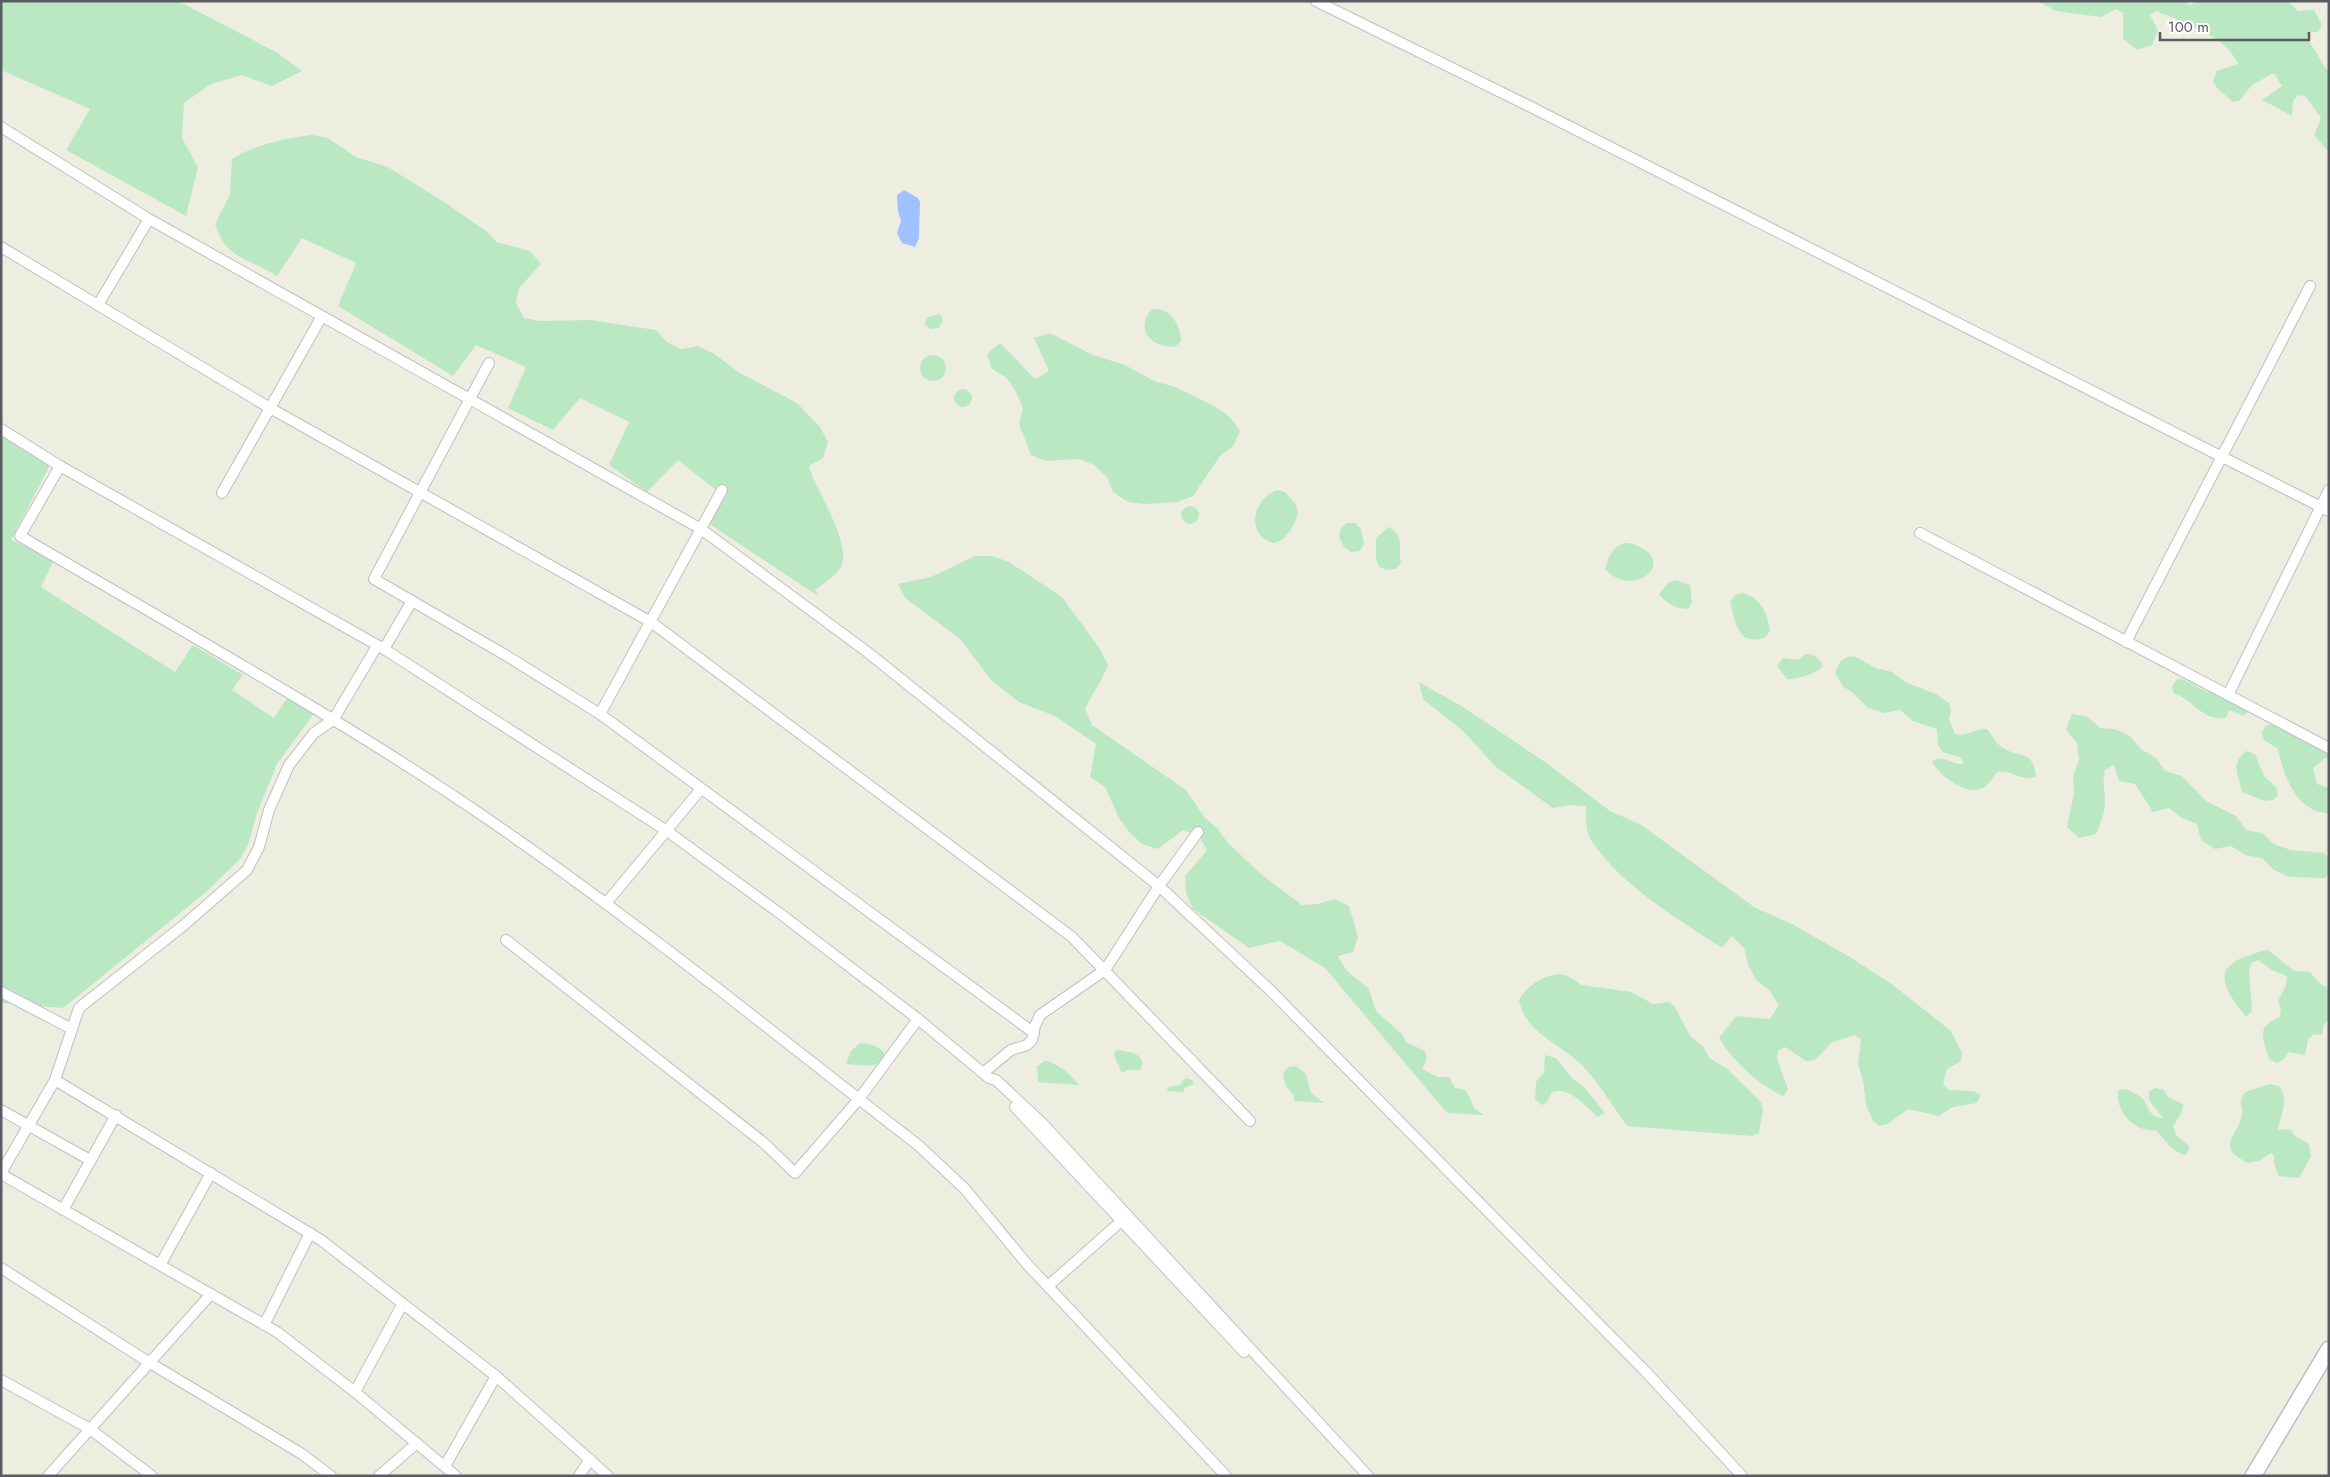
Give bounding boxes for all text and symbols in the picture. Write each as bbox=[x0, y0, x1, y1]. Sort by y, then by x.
scale bar bbox=[2160, 10, 2309, 42]
text: 100 m bbox=[2168, 16, 2209, 38]

